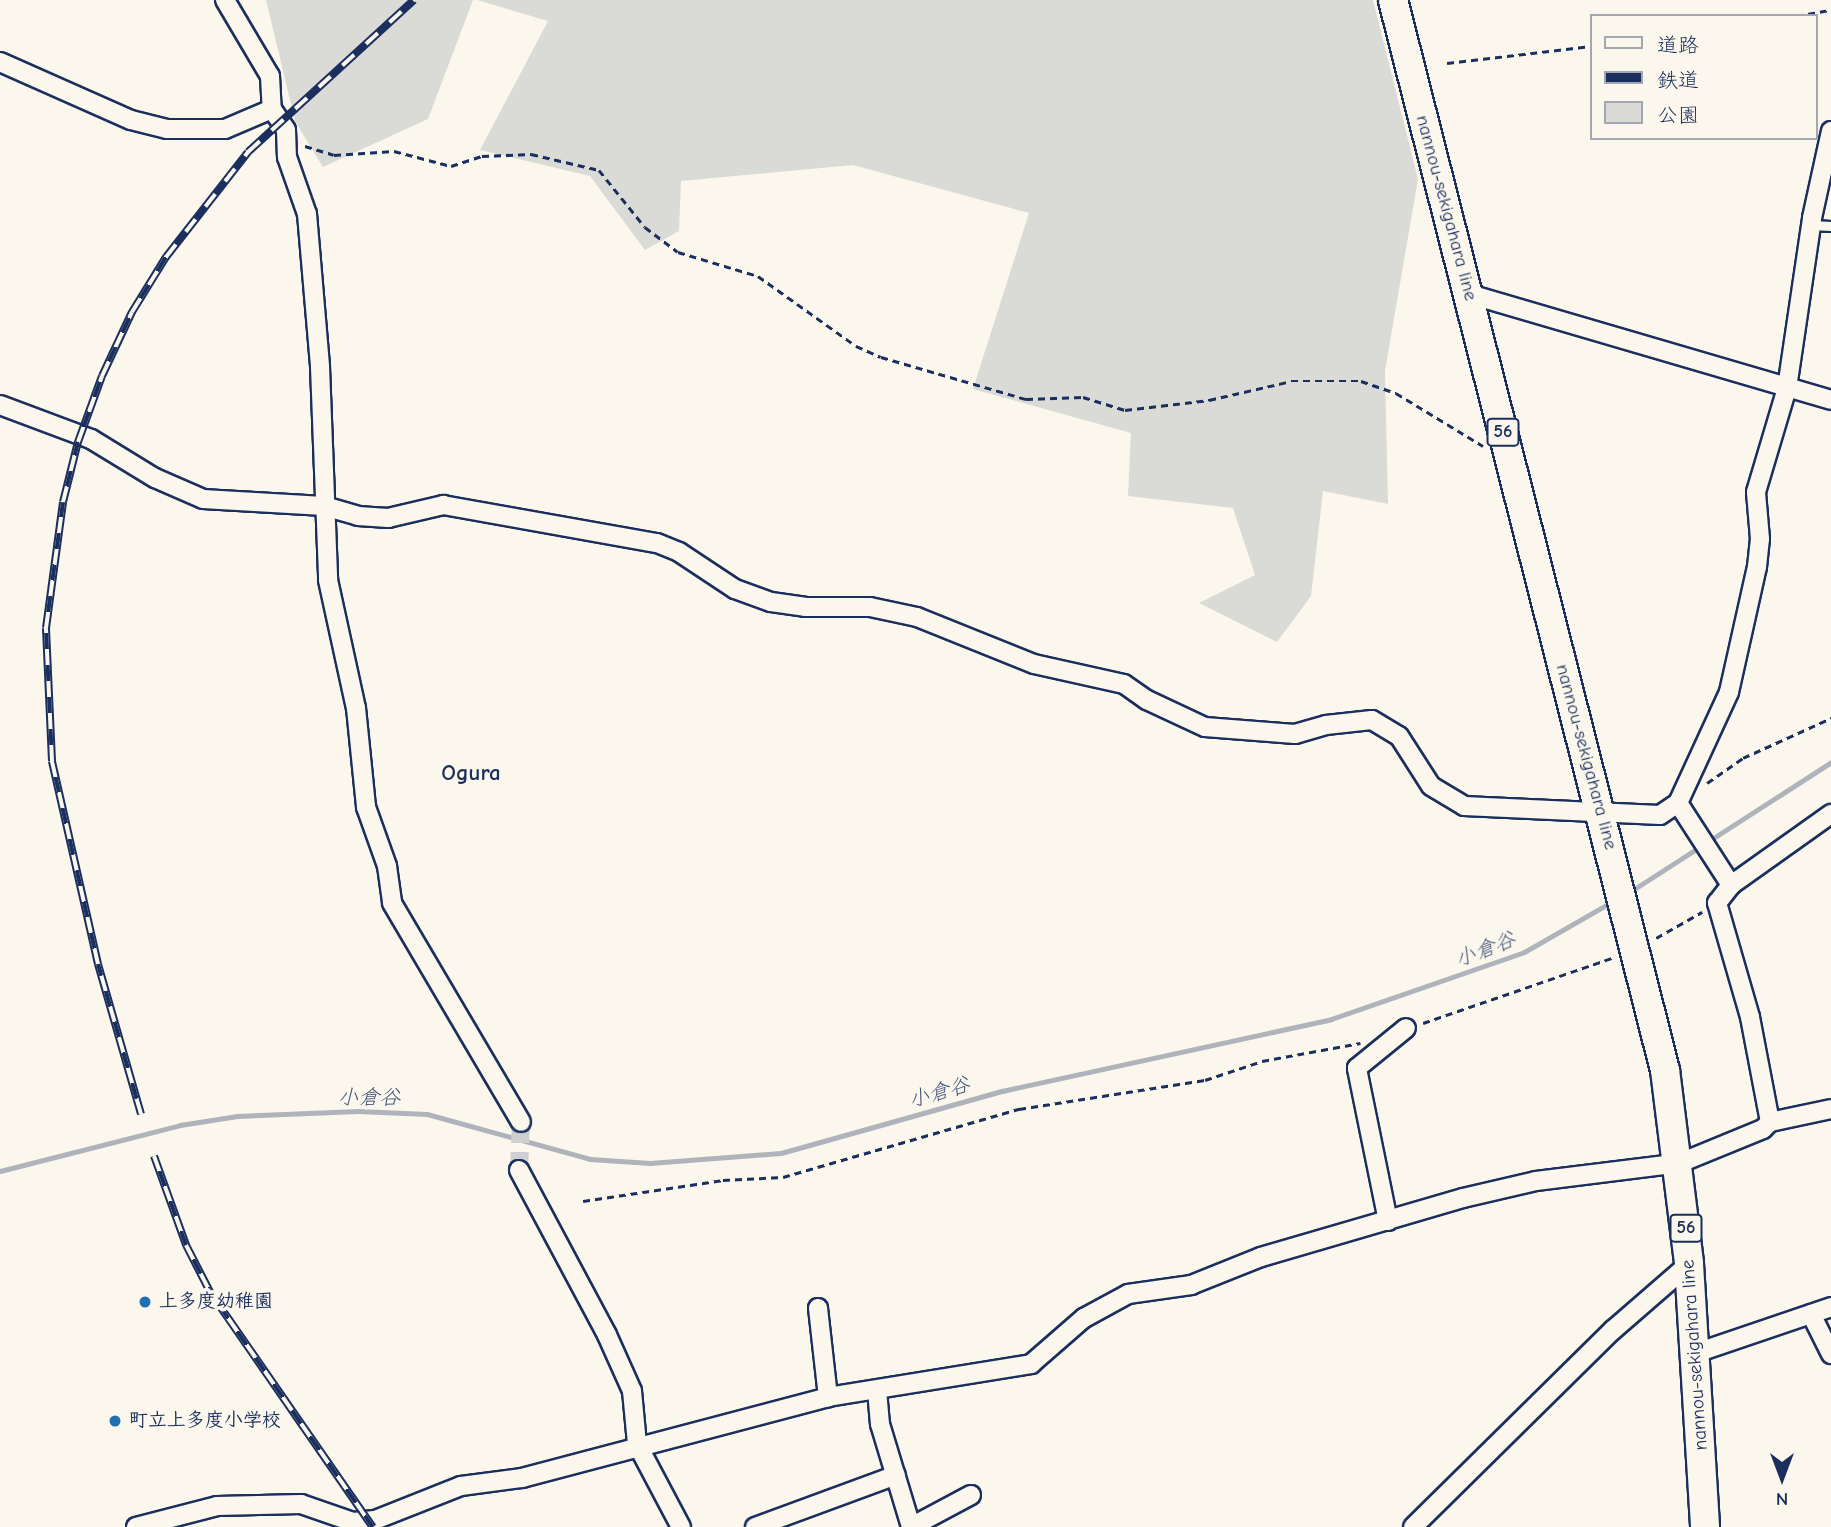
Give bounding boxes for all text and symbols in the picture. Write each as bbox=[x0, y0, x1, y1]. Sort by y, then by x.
legend bbox=[1590, 14, 1817, 140]
text: 道路 bbox=[1657, 33, 1699, 57]
text: 鉄道 bbox=[1657, 68, 1699, 92]
text: 公園 bbox=[1657, 103, 1699, 127]
street label: nannou-sekigahara line bbox=[1410, 113, 1482, 303]
road number: 56 bbox=[1486, 418, 1520, 446]
street label: nannou-sekigahara line bbox=[1550, 662, 1622, 852]
district label: Ogura bbox=[441, 759, 501, 787]
water label: 小倉谷 bbox=[1451, 926, 1519, 972]
water label: 小倉谷 bbox=[905, 1071, 973, 1113]
water label: 小倉谷 bbox=[338, 1084, 400, 1110]
road number: 56 bbox=[1668, 1213, 1704, 1242]
street label: nannou-sekigahara line bbox=[1677, 1259, 1713, 1451]
place label: 上多度幼稚園 bbox=[159, 1291, 273, 1313]
marker: 上多度幼稚園 bbox=[137, 1294, 153, 1310]
place label: 町立上多度小学校 bbox=[129, 1410, 281, 1432]
marker: 町立上多度小学校 bbox=[107, 1413, 123, 1429]
north arrow bbox=[1747, 1443, 1817, 1513]
text: N bbox=[1776, 1488, 1788, 1510]

